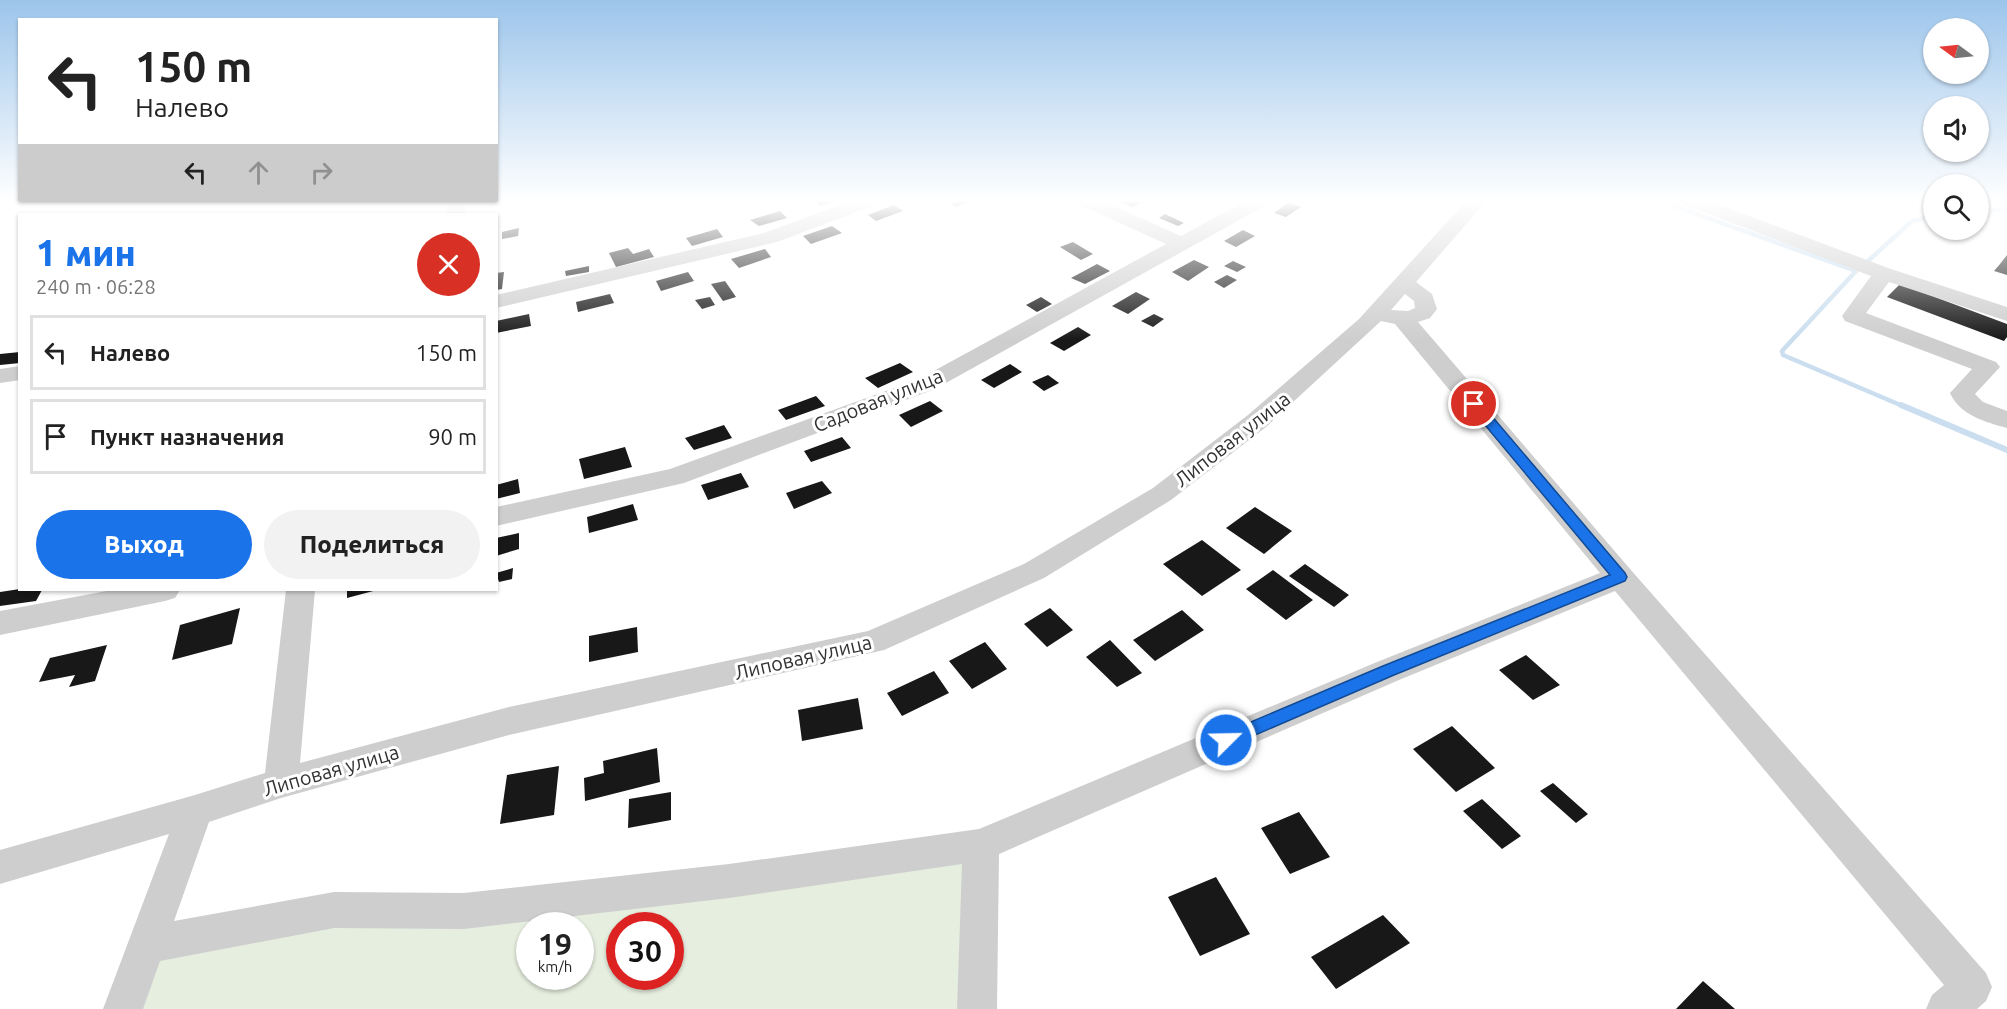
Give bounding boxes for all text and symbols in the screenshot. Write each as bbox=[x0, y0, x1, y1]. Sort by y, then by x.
north arrow bbox=[1923, 18, 1989, 84]
map controls bbox=[1923, 18, 1989, 240]
icon: left bbox=[36, 42, 114, 120]
text: 150 m bbox=[135, 43, 252, 90]
text: Налево bbox=[135, 92, 229, 122]
button: sound bbox=[1923, 96, 1989, 162]
icon: left bbox=[179, 156, 212, 189]
icon: ahead bbox=[242, 156, 275, 189]
icon: right bbox=[305, 156, 338, 189]
button: search bbox=[1923, 174, 1989, 240]
text: 1 мин bbox=[36, 232, 136, 273]
button: close bbox=[417, 233, 480, 296]
text: 240 m · 06:28 bbox=[36, 275, 156, 298]
icon: left bbox=[39, 336, 72, 369]
text: Налево bbox=[90, 340, 170, 365]
text: 150 m bbox=[416, 340, 477, 365]
street label: Садовая улица bbox=[810, 364, 946, 436]
pin bbox=[1448, 378, 1499, 429]
street label: Липовая улица bbox=[1170, 387, 1294, 491]
icon: arrive bbox=[1457, 387, 1490, 420]
icon: arrive bbox=[39, 420, 72, 453]
text: Пункт назначения bbox=[90, 424, 284, 449]
text: 90 m bbox=[428, 424, 477, 449]
button: Выход bbox=[36, 510, 252, 579]
button: Поделиться bbox=[264, 510, 480, 579]
street label: Липовая улица bbox=[732, 630, 874, 684]
position arrow bbox=[1194, 708, 1258, 772]
street label: Липовая улица bbox=[260, 740, 402, 800]
speed limit sign: 30 bbox=[606, 912, 684, 990]
text: 19 bbox=[538, 927, 572, 961]
text: km/h bbox=[538, 958, 572, 975]

